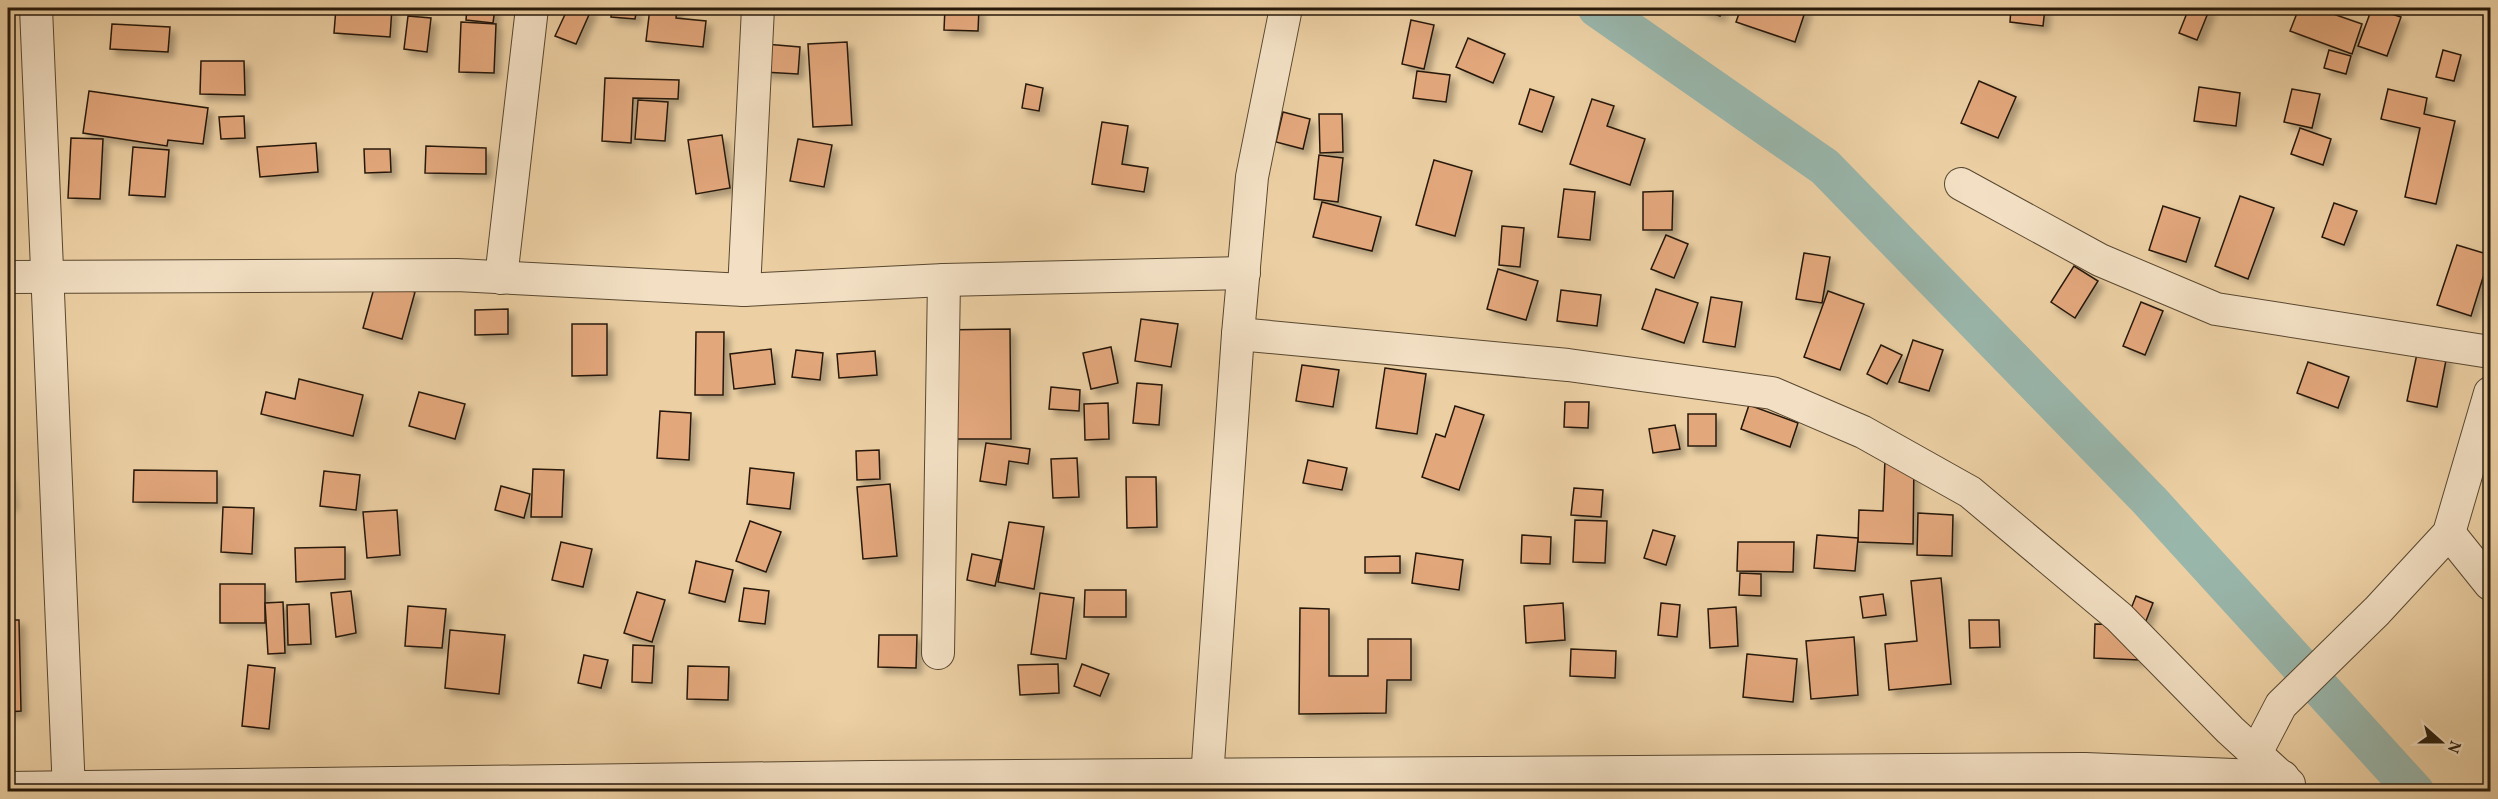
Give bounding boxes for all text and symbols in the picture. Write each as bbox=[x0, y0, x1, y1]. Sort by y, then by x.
north arrow bbox=[2411, 712, 2471, 772]
text: N bbox=[2441, 737, 2465, 756]

